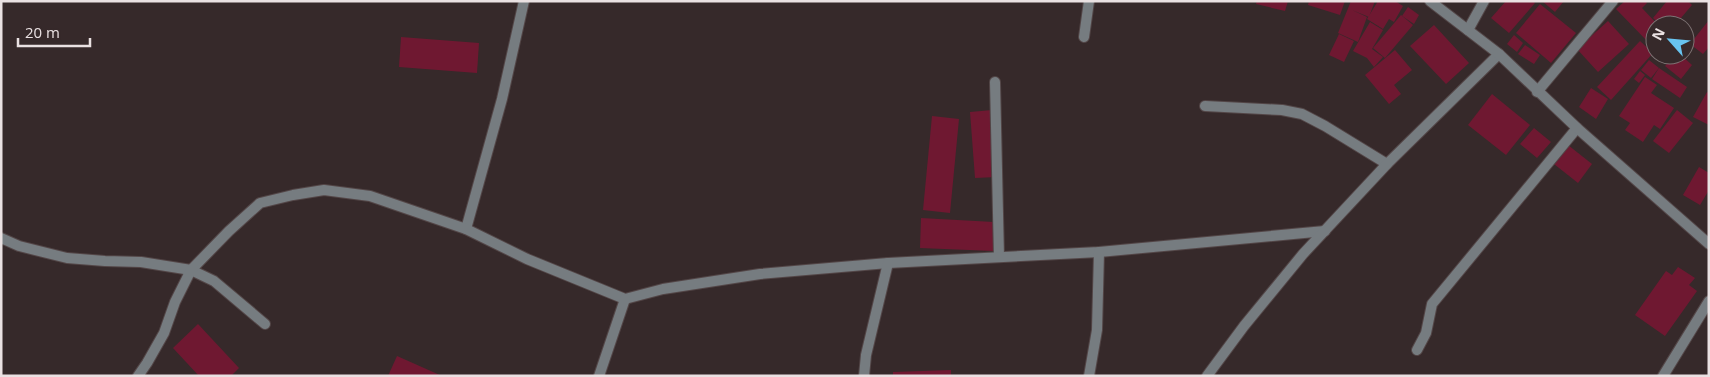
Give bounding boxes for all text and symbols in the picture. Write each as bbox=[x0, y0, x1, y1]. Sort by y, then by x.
scale bar bbox=[18, 15, 90, 47]
north arrow bbox=[1645, 15, 1695, 65]
text: 20 m bbox=[25, 22, 60, 42]
text: N bbox=[1647, 24, 1669, 43]

